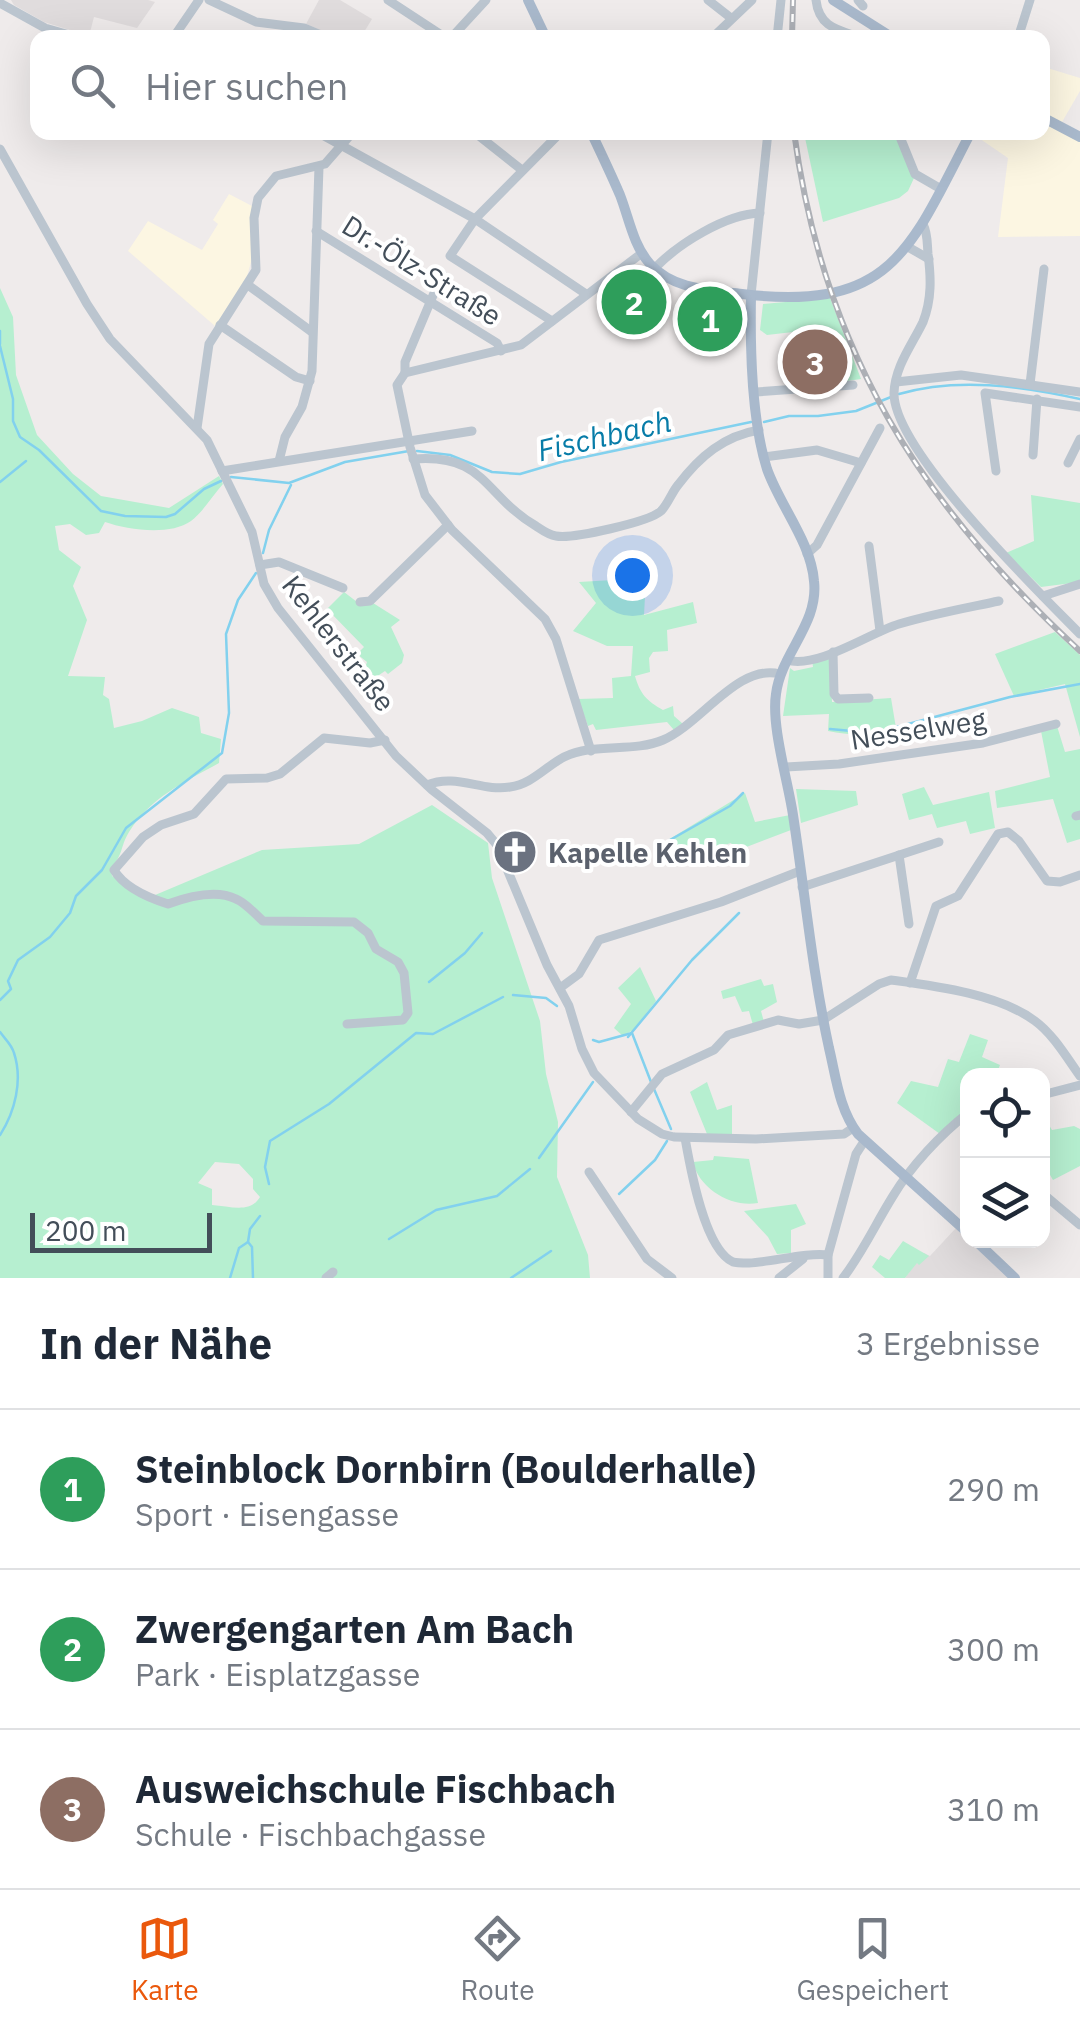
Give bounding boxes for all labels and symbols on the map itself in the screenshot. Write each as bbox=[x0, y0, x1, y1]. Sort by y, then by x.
street label: Dr.-Ölz-Straße bbox=[335, 206, 509, 334]
pin: 2 bbox=[602, 264, 666, 340]
pin: 1 bbox=[678, 282, 742, 356]
pin: 3 bbox=[782, 324, 848, 400]
water label: Fischbach bbox=[533, 401, 675, 469]
your location bbox=[607, 550, 658, 601]
street label: Kehlerstraße bbox=[274, 567, 404, 719]
street label: Nesselweg bbox=[848, 700, 989, 758]
church icon: Kapelle Kehlen bbox=[492, 829, 538, 875]
place label: Kapelle Kehlen bbox=[548, 834, 747, 871]
scale bar bbox=[30, 1208, 212, 1252]

